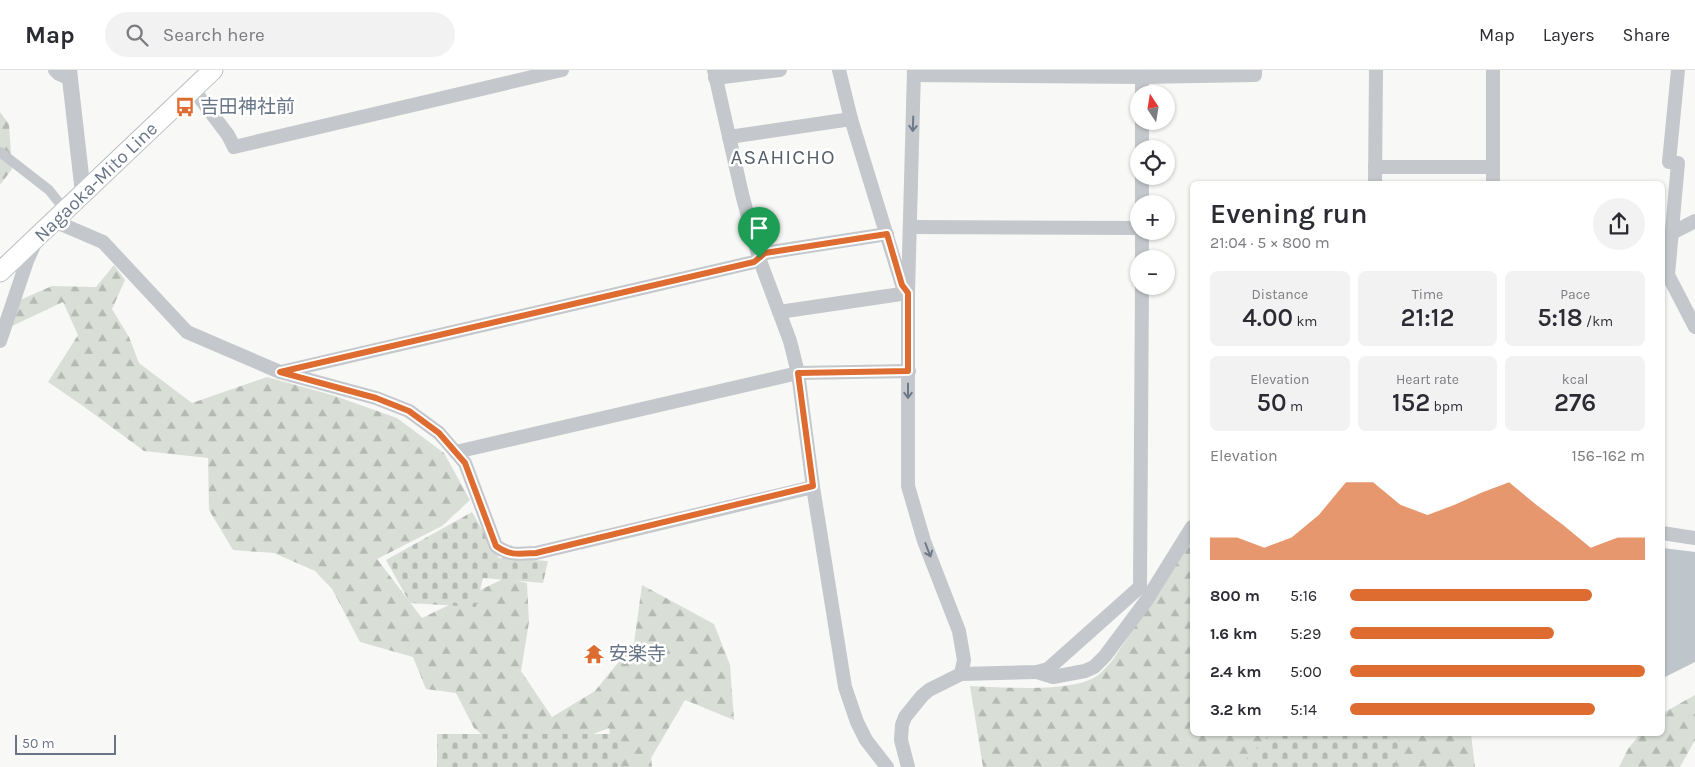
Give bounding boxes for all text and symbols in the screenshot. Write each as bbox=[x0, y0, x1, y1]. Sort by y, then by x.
search box bbox=[105, 12, 455, 57]
text: Map bbox=[25, 21, 75, 49]
icon: search bbox=[123, 21, 151, 49]
text: Search here bbox=[163, 24, 265, 46]
text: Map bbox=[1479, 24, 1515, 46]
text: Layers bbox=[1543, 24, 1595, 46]
text: Share bbox=[1623, 24, 1670, 46]
north arrow bbox=[1130, 85, 1175, 130]
map controls bbox=[1130, 85, 1175, 295]
bus stop icon: 吉田神社前 bbox=[174, 96, 196, 118]
place label: 吉田神社前 bbox=[200, 96, 295, 118]
one-way arrow bbox=[908, 115, 917, 131]
street label: Nagaoka-Mito Line bbox=[30, 118, 162, 246]
button: locate bbox=[1130, 140, 1175, 185]
district label: ASAHICHO bbox=[730, 145, 836, 169]
button: + bbox=[1130, 195, 1175, 240]
text: Evening run bbox=[1210, 197, 1367, 230]
button: share bbox=[1593, 198, 1645, 250]
pin bbox=[738, 207, 780, 258]
icon: arrive bbox=[745, 214, 773, 242]
text: 21:04 · 5 × 800 m bbox=[1210, 233, 1330, 252]
button: − bbox=[1130, 250, 1175, 295]
text: Distance bbox=[1252, 286, 1308, 303]
text: Time bbox=[1412, 286, 1443, 303]
text: Pace bbox=[1560, 286, 1590, 303]
text: 4.00 bbox=[1242, 303, 1293, 332]
text: 21:12 bbox=[1401, 303, 1454, 332]
text: 5:18 bbox=[1537, 303, 1583, 332]
text: km bbox=[1293, 313, 1317, 330]
text: /km bbox=[1583, 313, 1613, 330]
text: Elevation bbox=[1250, 371, 1309, 388]
text: Heart rate bbox=[1396, 371, 1459, 388]
text: kcal bbox=[1562, 371, 1589, 388]
one-way arrow bbox=[903, 382, 913, 399]
text: 50 bbox=[1257, 388, 1287, 417]
text: 152 bbox=[1392, 388, 1430, 417]
text: 276 bbox=[1554, 388, 1596, 417]
text: m bbox=[1287, 398, 1303, 415]
text: bpm bbox=[1430, 398, 1463, 415]
text: Elevation bbox=[1210, 446, 1278, 465]
text: 156–162 m bbox=[1571, 446, 1645, 465]
one-way arrow bbox=[924, 542, 933, 558]
text: 800 m bbox=[1210, 586, 1260, 605]
text: 5:16 bbox=[1290, 586, 1317, 605]
text: 1.6 km bbox=[1210, 624, 1258, 643]
text: 5:29 bbox=[1290, 624, 1321, 643]
temple icon: 安楽寺 bbox=[583, 643, 605, 665]
place label: 安楽寺 bbox=[609, 643, 666, 665]
text: 2.4 km bbox=[1210, 662, 1261, 681]
text: 5:00 bbox=[1290, 662, 1322, 681]
text: 3.2 km bbox=[1210, 700, 1262, 719]
text: 5:14 bbox=[1290, 700, 1317, 719]
scale bar bbox=[15, 732, 116, 755]
text: 50 m bbox=[22, 735, 55, 752]

